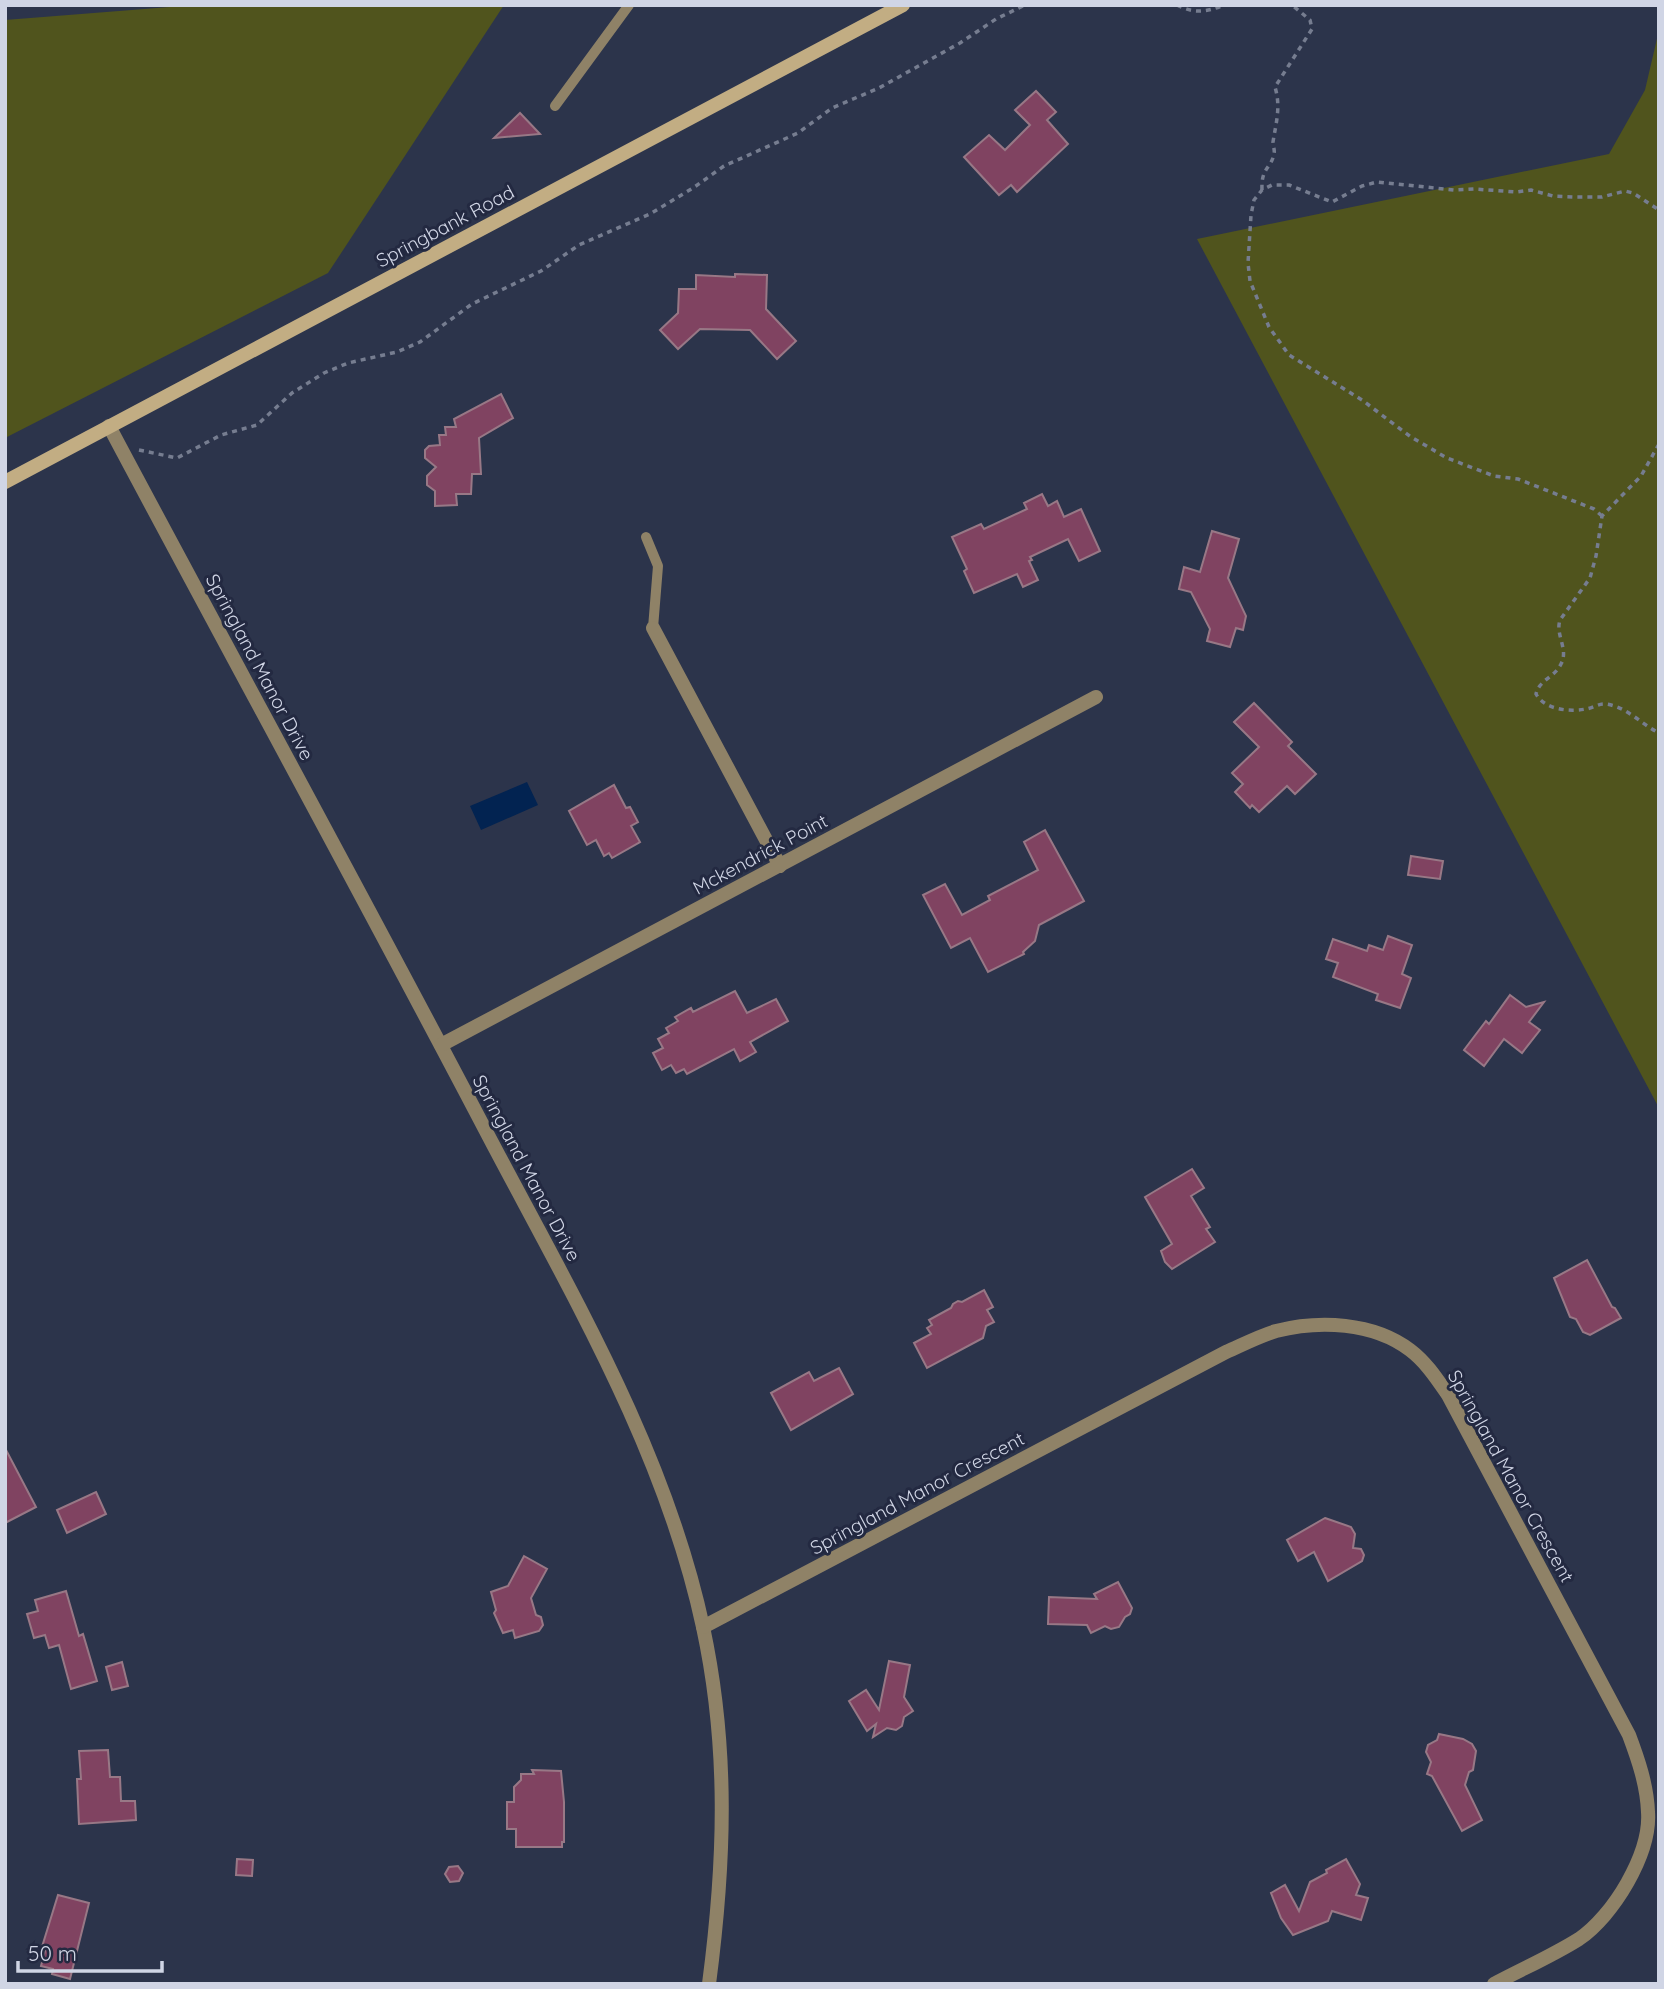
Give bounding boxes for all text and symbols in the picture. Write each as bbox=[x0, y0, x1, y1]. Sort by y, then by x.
street label: Springbank Road bbox=[372, 180, 518, 272]
street label: Springland Manor Drive bbox=[201, 570, 319, 764]
street label: Mckendrick Point bbox=[688, 808, 832, 900]
street label: Springland Manor Drive bbox=[468, 1071, 586, 1265]
street label: Springland Manor Crescent bbox=[1443, 1366, 1579, 1586]
street label: Springland Manor Crescent bbox=[806, 1426, 1028, 1560]
scale bar bbox=[18, 1930, 161, 1974]
text: 50 m bbox=[28, 1940, 77, 1966]

